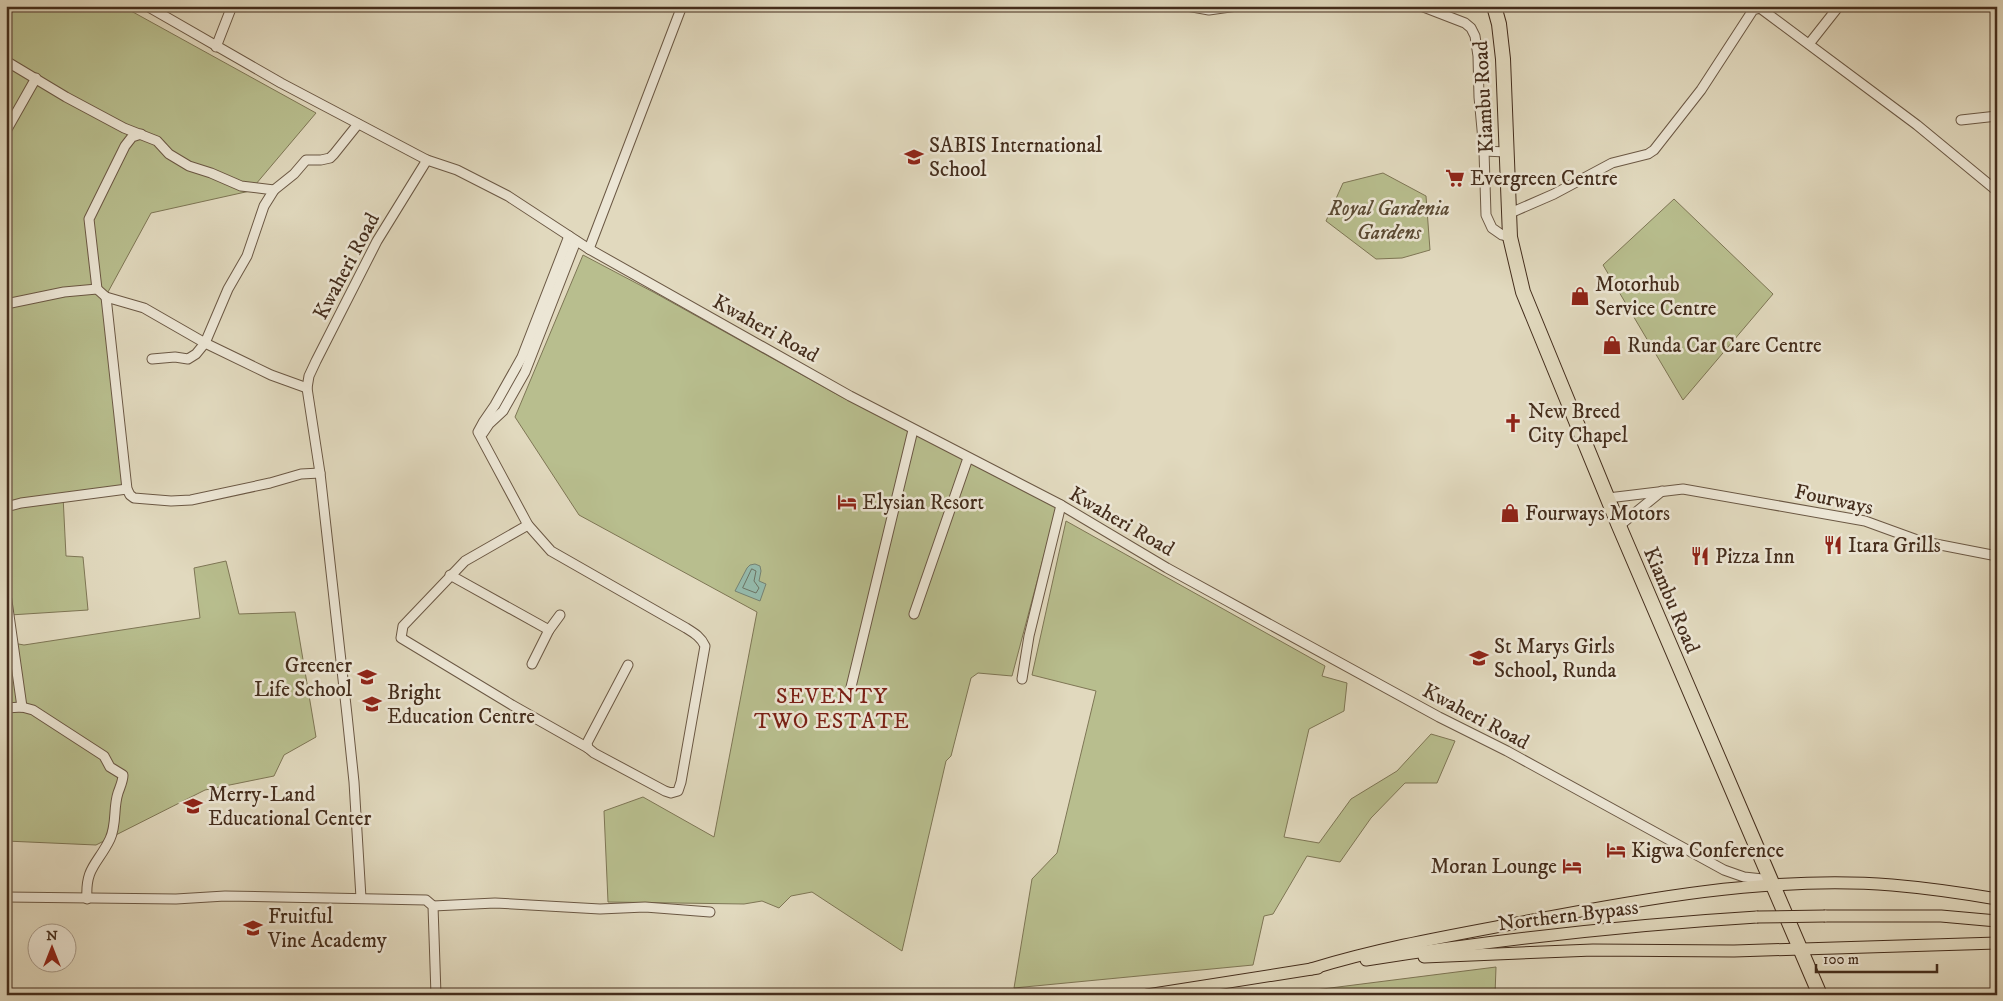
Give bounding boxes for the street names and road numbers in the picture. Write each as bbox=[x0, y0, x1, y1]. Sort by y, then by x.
street label: Kiambu Road bbox=[1468, 39, 1500, 154]
street label: Kwaheri Road bbox=[308, 208, 386, 324]
street label: Kwaheri Road bbox=[708, 289, 824, 369]
street label: Fourways bbox=[1792, 479, 1875, 521]
street label: Kwaheri Road bbox=[1064, 481, 1179, 563]
street label: Kiambu Road bbox=[1637, 543, 1705, 658]
street label: Kwaheri Road bbox=[1418, 678, 1534, 756]
street label: Northern Bypass bbox=[1496, 894, 1640, 937]

